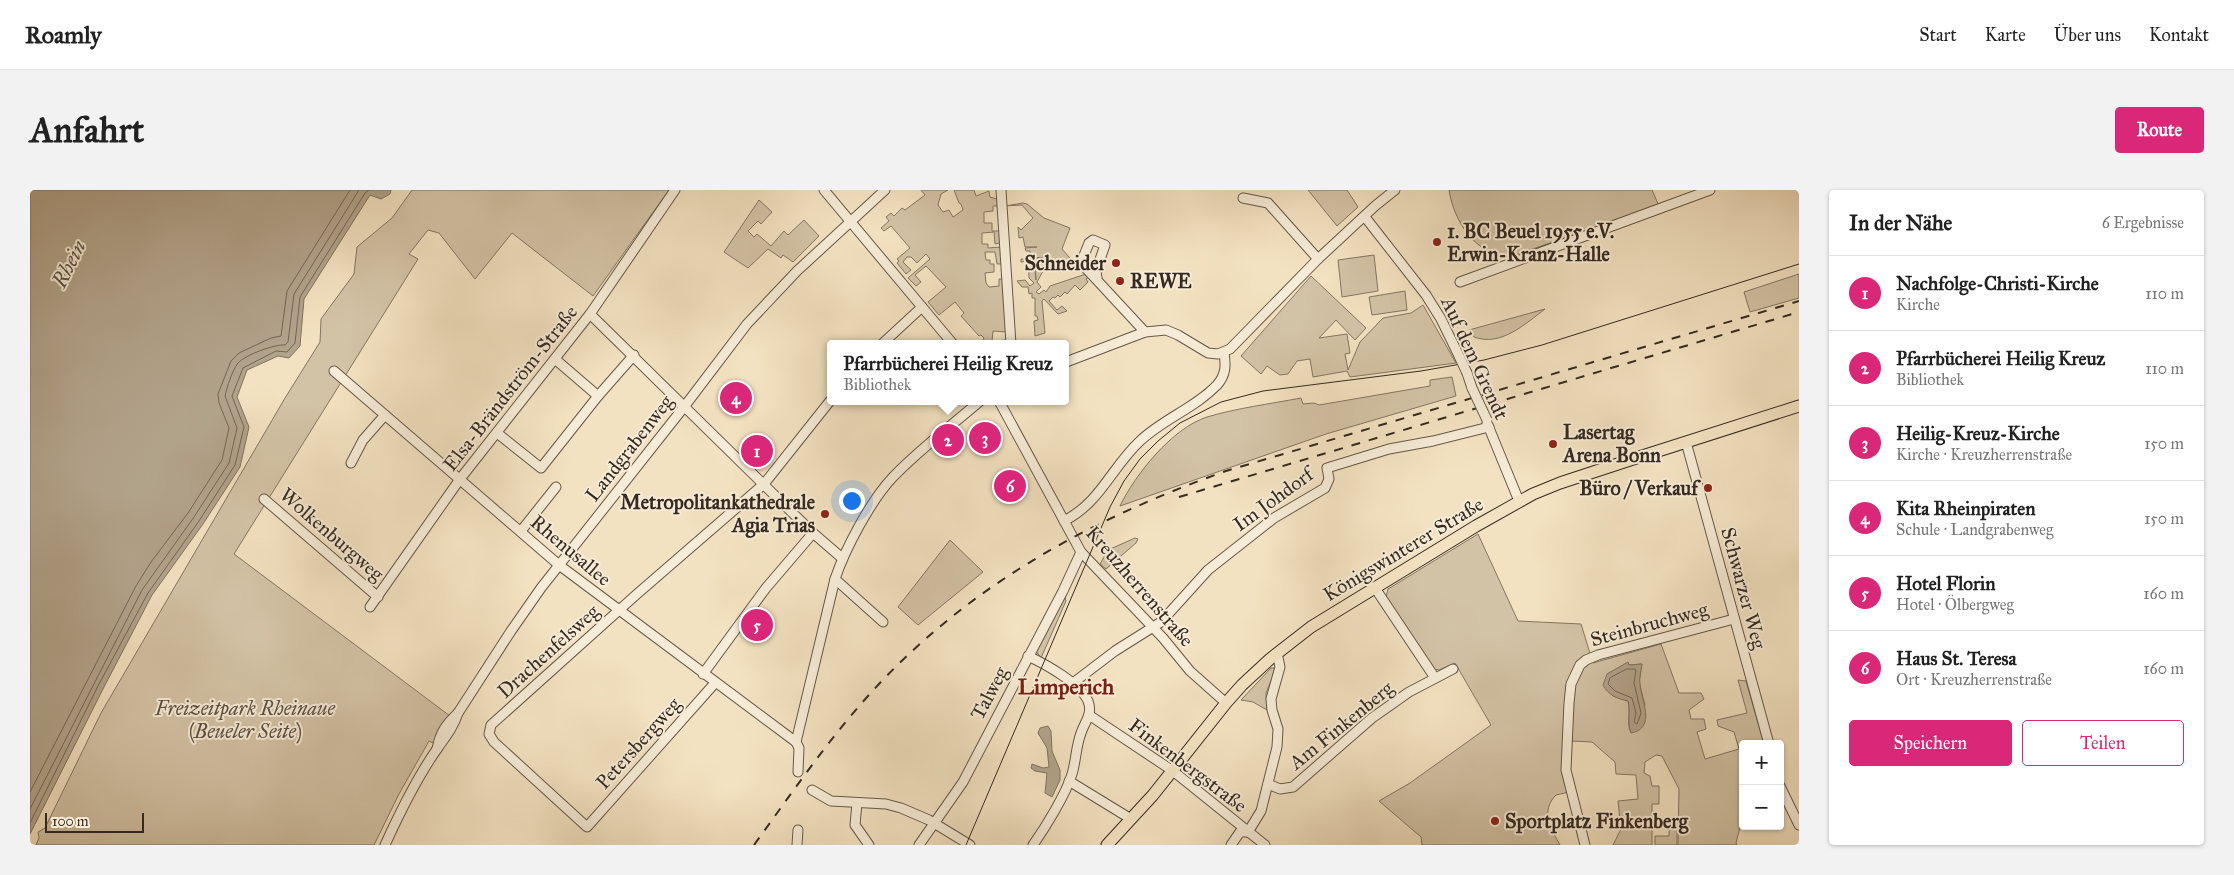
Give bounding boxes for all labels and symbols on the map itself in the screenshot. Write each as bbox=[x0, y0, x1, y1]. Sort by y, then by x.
place label: 1. BC Beuel 1955 e.V. Erwin-Kranz-Halle bbox=[1447, 219, 1614, 266]
water label: Rhein bbox=[46, 236, 92, 293]
marker: 1. BC Beuel 1955 e.V. Erwin-Kranz-Halle bbox=[1431, 236, 1443, 248]
place label: Schneider bbox=[1025, 251, 1106, 275]
marker: Schneider bbox=[1110, 257, 1122, 269]
place label: REWE bbox=[1130, 269, 1192, 293]
marker: REWE bbox=[1114, 275, 1126, 287]
street label: Auf dem Grendt bbox=[1436, 292, 1514, 423]
street label: Elsa-Brändström-Straße bbox=[438, 300, 582, 476]
pin: 4 bbox=[720, 379, 752, 417]
street label: Landgrabenweg bbox=[580, 389, 679, 507]
pin: 3 bbox=[969, 419, 1001, 457]
place label: Lasertag Arena Bonn bbox=[1561, 420, 1661, 467]
pin: 2 bbox=[932, 421, 964, 459]
pin: 1 bbox=[741, 432, 773, 470]
marker: Lasertag Arena Bonn bbox=[1547, 438, 1559, 450]
street label: Im Johdorf bbox=[1228, 460, 1321, 537]
pin: 6 bbox=[994, 467, 1026, 505]
place label: Büro / Verkauf bbox=[1579, 476, 1701, 500]
street label: Wolkenburgweg bbox=[274, 482, 389, 587]
marker: Büro / Verkauf bbox=[1702, 482, 1714, 494]
your location bbox=[839, 488, 865, 514]
place label: Metropolitankathedrale Agia Trias bbox=[620, 490, 816, 538]
street label: Königswinterer Straße bbox=[1319, 492, 1488, 607]
marker: Metropolitankathedrale Agia Trias bbox=[819, 508, 831, 520]
street label: Rhenusallee bbox=[526, 509, 616, 591]
street label: Kreuzherrenstraße bbox=[1081, 521, 1199, 651]
street label: Schwarzer Weg bbox=[1715, 524, 1772, 652]
street label: Steinbruchweg bbox=[1587, 597, 1711, 652]
street label: Drachenfelsweg bbox=[492, 599, 605, 704]
pin: 5 bbox=[741, 606, 773, 644]
street label: Talweg bbox=[965, 662, 1014, 724]
district label: Limperich bbox=[1018, 673, 1115, 700]
street label: Am Finkenberg bbox=[1283, 675, 1399, 776]
street label: Petersbergweg bbox=[591, 692, 687, 795]
park label: Freizeitpark Rheinaue (Beueler Seite) bbox=[154, 696, 335, 744]
street label: Finkenbergstraße bbox=[1124, 713, 1252, 818]
place label: Sportplatz Finkenberg bbox=[1505, 809, 1689, 834]
scale bar bbox=[45, 810, 144, 833]
marker: Sportplatz Finkenberg bbox=[1489, 815, 1501, 827]

